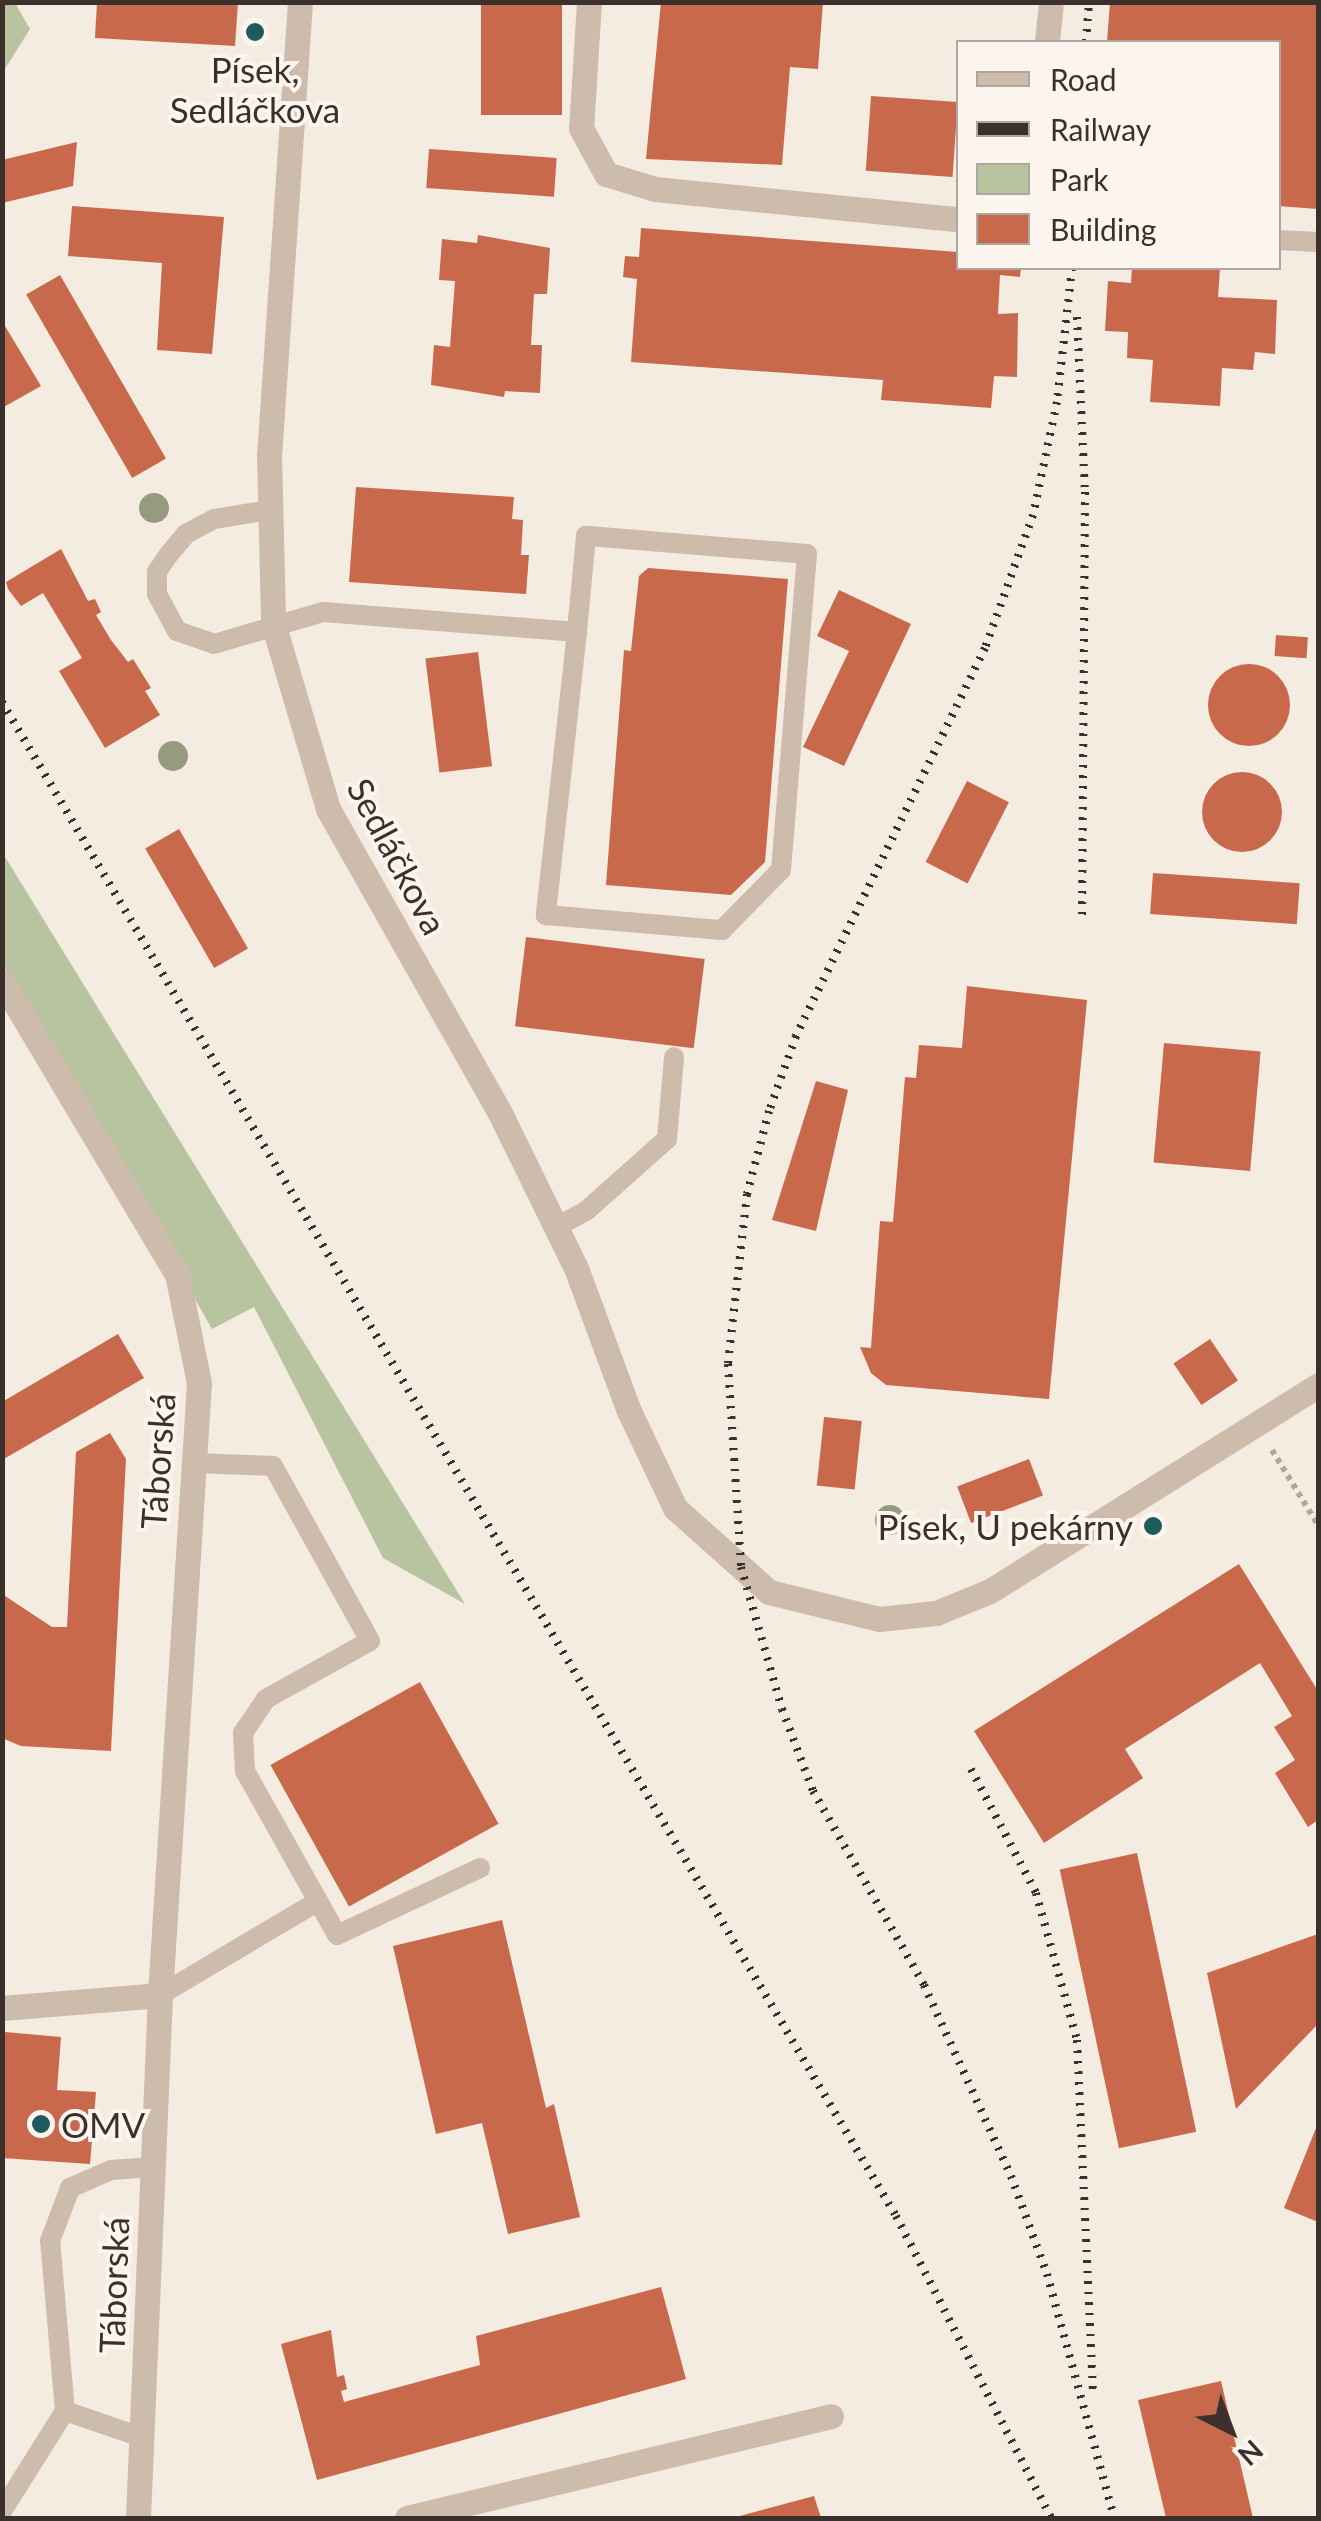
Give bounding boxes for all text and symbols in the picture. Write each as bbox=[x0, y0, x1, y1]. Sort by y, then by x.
marker: Písek, Sedláčkova bbox=[244, 21, 266, 43]
legend bbox=[956, 40, 1281, 270]
place label: Písek, Sedláčkova bbox=[170, 48, 340, 130]
text: Road bbox=[1050, 61, 1117, 97]
text: Railway bbox=[1050, 111, 1151, 147]
text: Park bbox=[1050, 161, 1109, 197]
text: Building bbox=[1050, 211, 1156, 247]
street label: Sedláčkova bbox=[339, 771, 457, 941]
street label: Táborská bbox=[131, 1391, 183, 1531]
place label: Písek, U pekárny bbox=[878, 1505, 1133, 1547]
marker: Písek, U pekárny bbox=[1142, 1515, 1164, 1537]
place label: OMV bbox=[61, 2103, 145, 2145]
marker: OMV bbox=[30, 2113, 52, 2135]
street label: Táborská bbox=[90, 2216, 136, 2354]
north arrow bbox=[1181, 2381, 1281, 2481]
text: N bbox=[1232, 2433, 1270, 2473]

